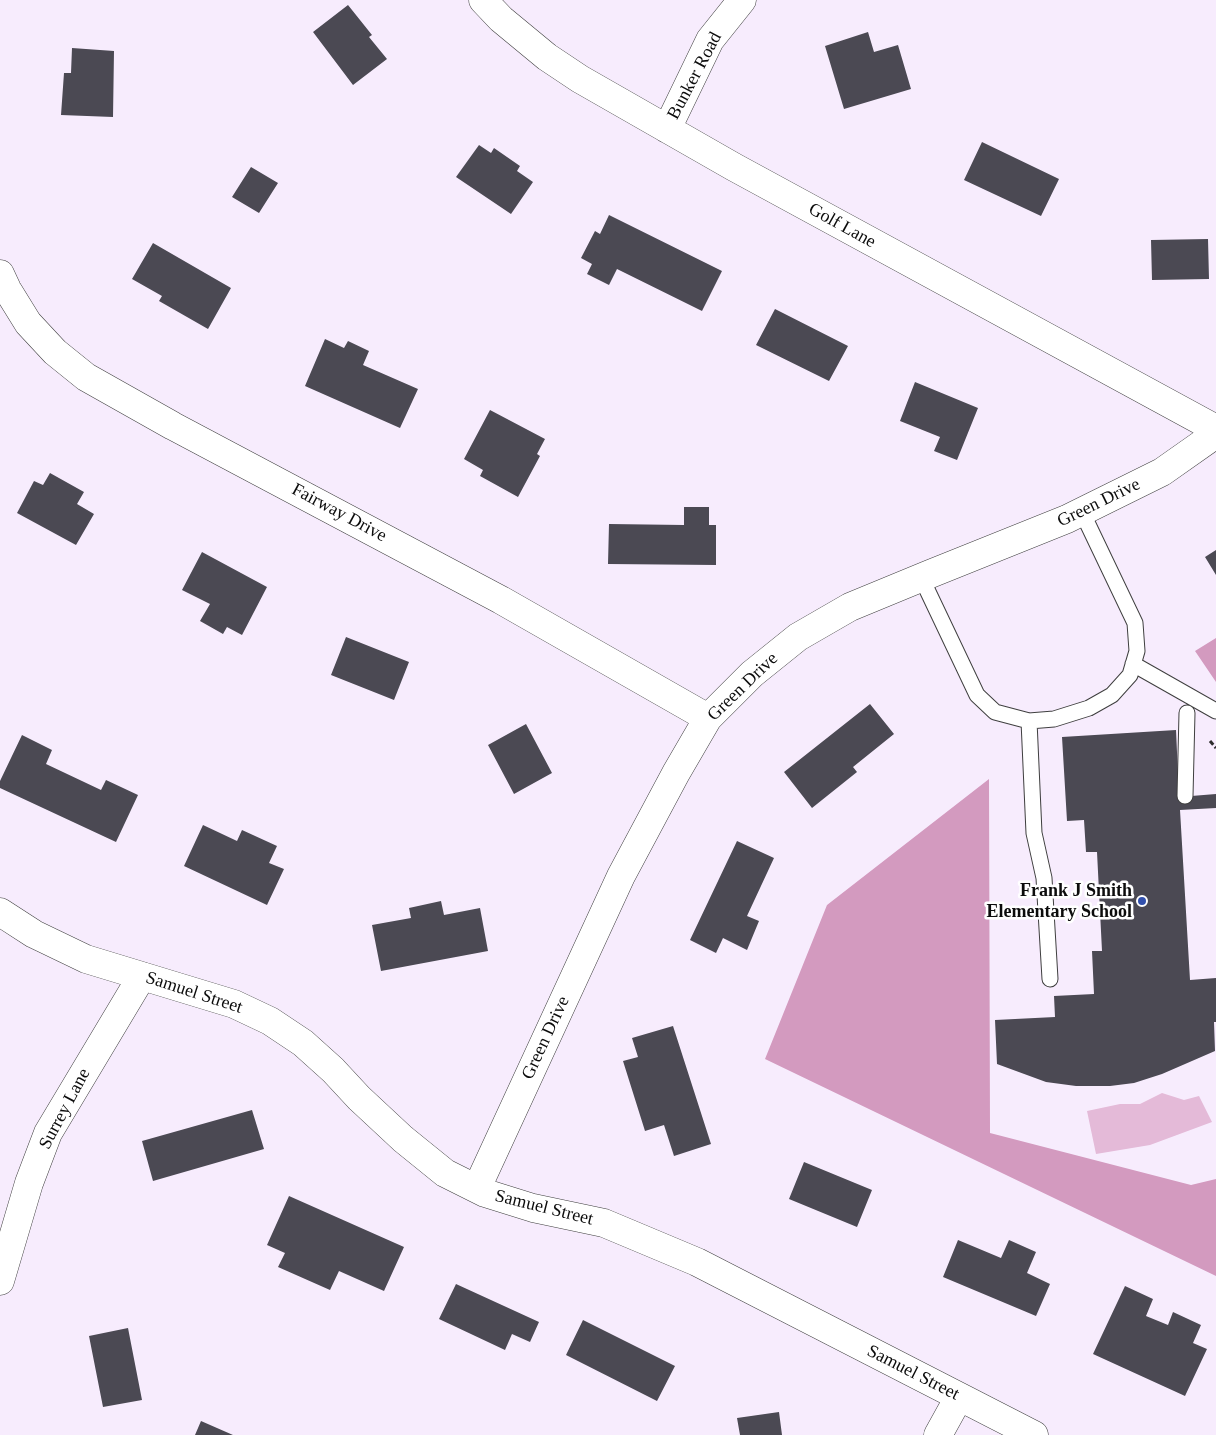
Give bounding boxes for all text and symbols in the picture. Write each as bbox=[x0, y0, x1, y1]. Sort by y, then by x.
street label: Bunker Road bbox=[663, 29, 727, 123]
street label: Golf Lane bbox=[805, 199, 879, 253]
street label: Green Drive bbox=[1054, 474, 1144, 532]
street label: Fairway Drive bbox=[288, 479, 390, 547]
street label: Green Drive bbox=[703, 648, 783, 726]
place label: Frank J Smith Elementary School bbox=[987, 880, 1132, 922]
marker: Frank J Smith Elementary School bbox=[1136, 895, 1148, 907]
street label: Samuel Street bbox=[143, 967, 245, 1019]
street label: Green Drive bbox=[517, 993, 575, 1083]
street label: Surrey Lane bbox=[35, 1065, 95, 1153]
street label: Samuel Street bbox=[493, 1185, 595, 1231]
street label: Samuel Street bbox=[863, 1341, 963, 1405]

